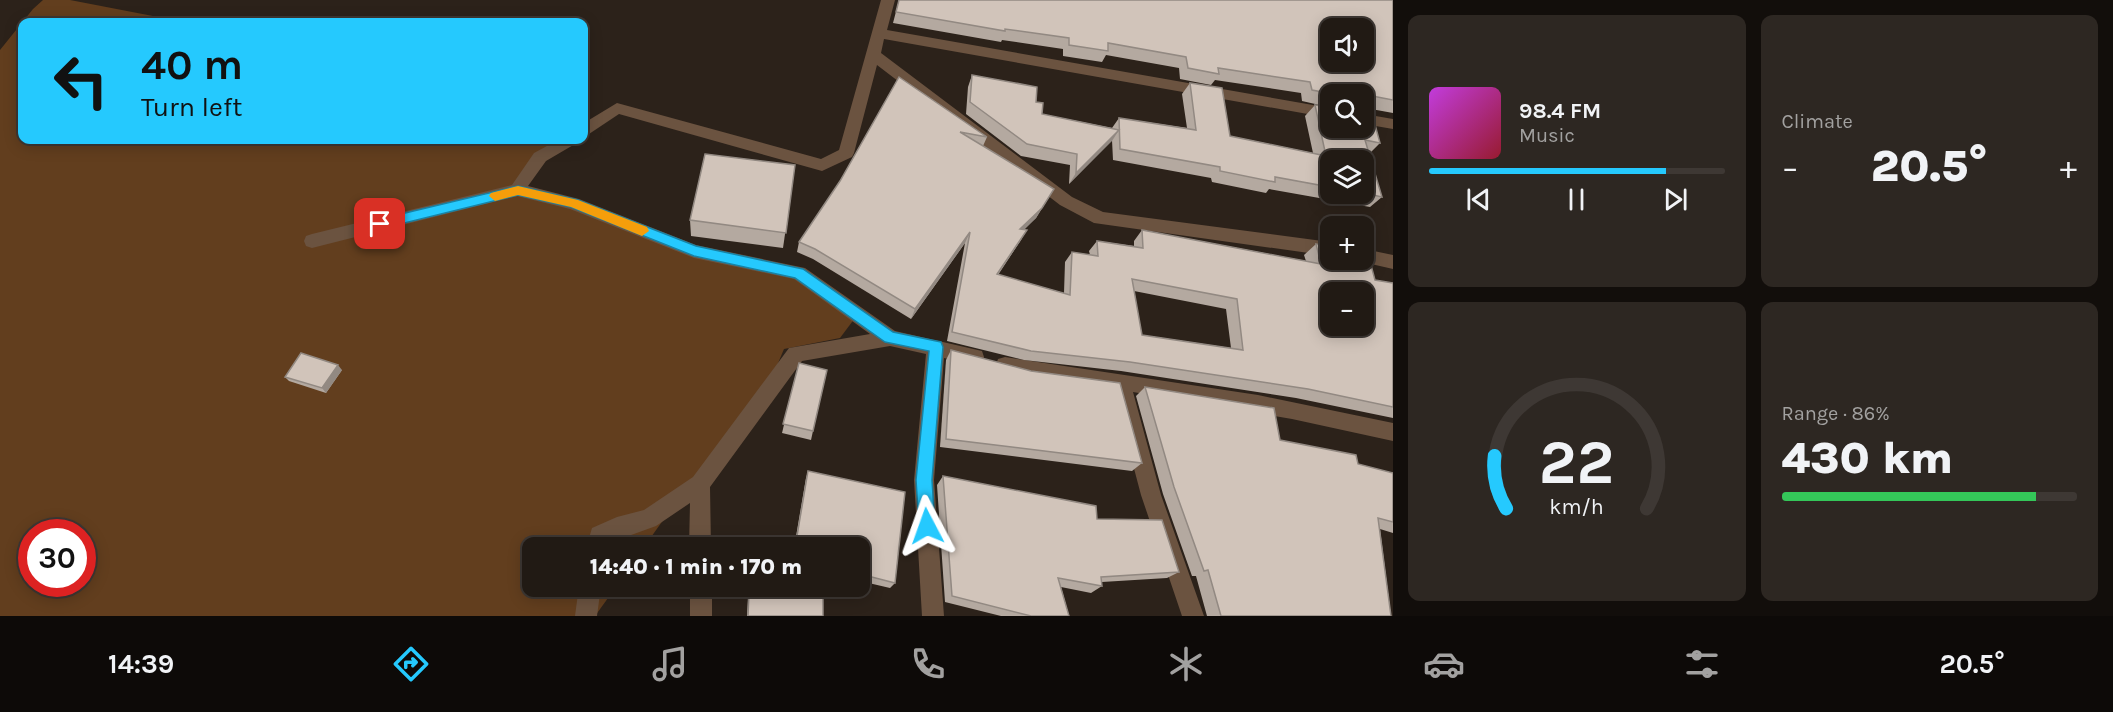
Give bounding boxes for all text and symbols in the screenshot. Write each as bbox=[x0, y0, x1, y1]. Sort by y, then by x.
map controls bbox=[1320, 18, 1374, 336]
button: sound bbox=[1320, 18, 1374, 72]
text: 40 m bbox=[141, 40, 243, 90]
icon: left bbox=[42, 42, 120, 120]
button: search bbox=[1320, 84, 1374, 138]
text: Turn left bbox=[141, 91, 242, 123]
text: 98.4 FM bbox=[1519, 98, 1601, 124]
text: Climate bbox=[1782, 110, 1853, 133]
text: Music bbox=[1519, 124, 1575, 147]
text: 20.5° bbox=[1871, 140, 1988, 192]
text: − bbox=[1782, 148, 1799, 186]
text: + bbox=[2060, 148, 2077, 186]
button: layers bbox=[1320, 150, 1374, 204]
icon: previous bbox=[1462, 183, 1495, 216]
icon: pause bbox=[1560, 183, 1593, 216]
icon: next bbox=[1659, 183, 1692, 216]
pin bbox=[354, 198, 405, 249]
icon: arrive bbox=[363, 207, 396, 240]
button: + bbox=[1320, 216, 1374, 270]
button: − bbox=[1320, 282, 1374, 336]
text: Range · 86% bbox=[1782, 402, 1890, 425]
text: 22 bbox=[1539, 426, 1614, 499]
text: 430 km bbox=[1782, 432, 1953, 484]
position arrow bbox=[895, 494, 959, 558]
text: km/h bbox=[1550, 494, 1604, 519]
speed limit sign: 30 bbox=[18, 519, 96, 597]
text: 14:40 · 1 min · 170 m bbox=[590, 554, 802, 580]
icon: directions bbox=[390, 643, 432, 685]
icon: music bbox=[649, 643, 691, 685]
icon: phone bbox=[907, 643, 949, 685]
icon: climate bbox=[1165, 643, 1207, 685]
icon: car bbox=[1423, 643, 1465, 685]
icon: filters bbox=[1681, 643, 1723, 685]
text: 14:39 bbox=[108, 648, 174, 680]
text: 20.5° bbox=[1939, 648, 2005, 680]

